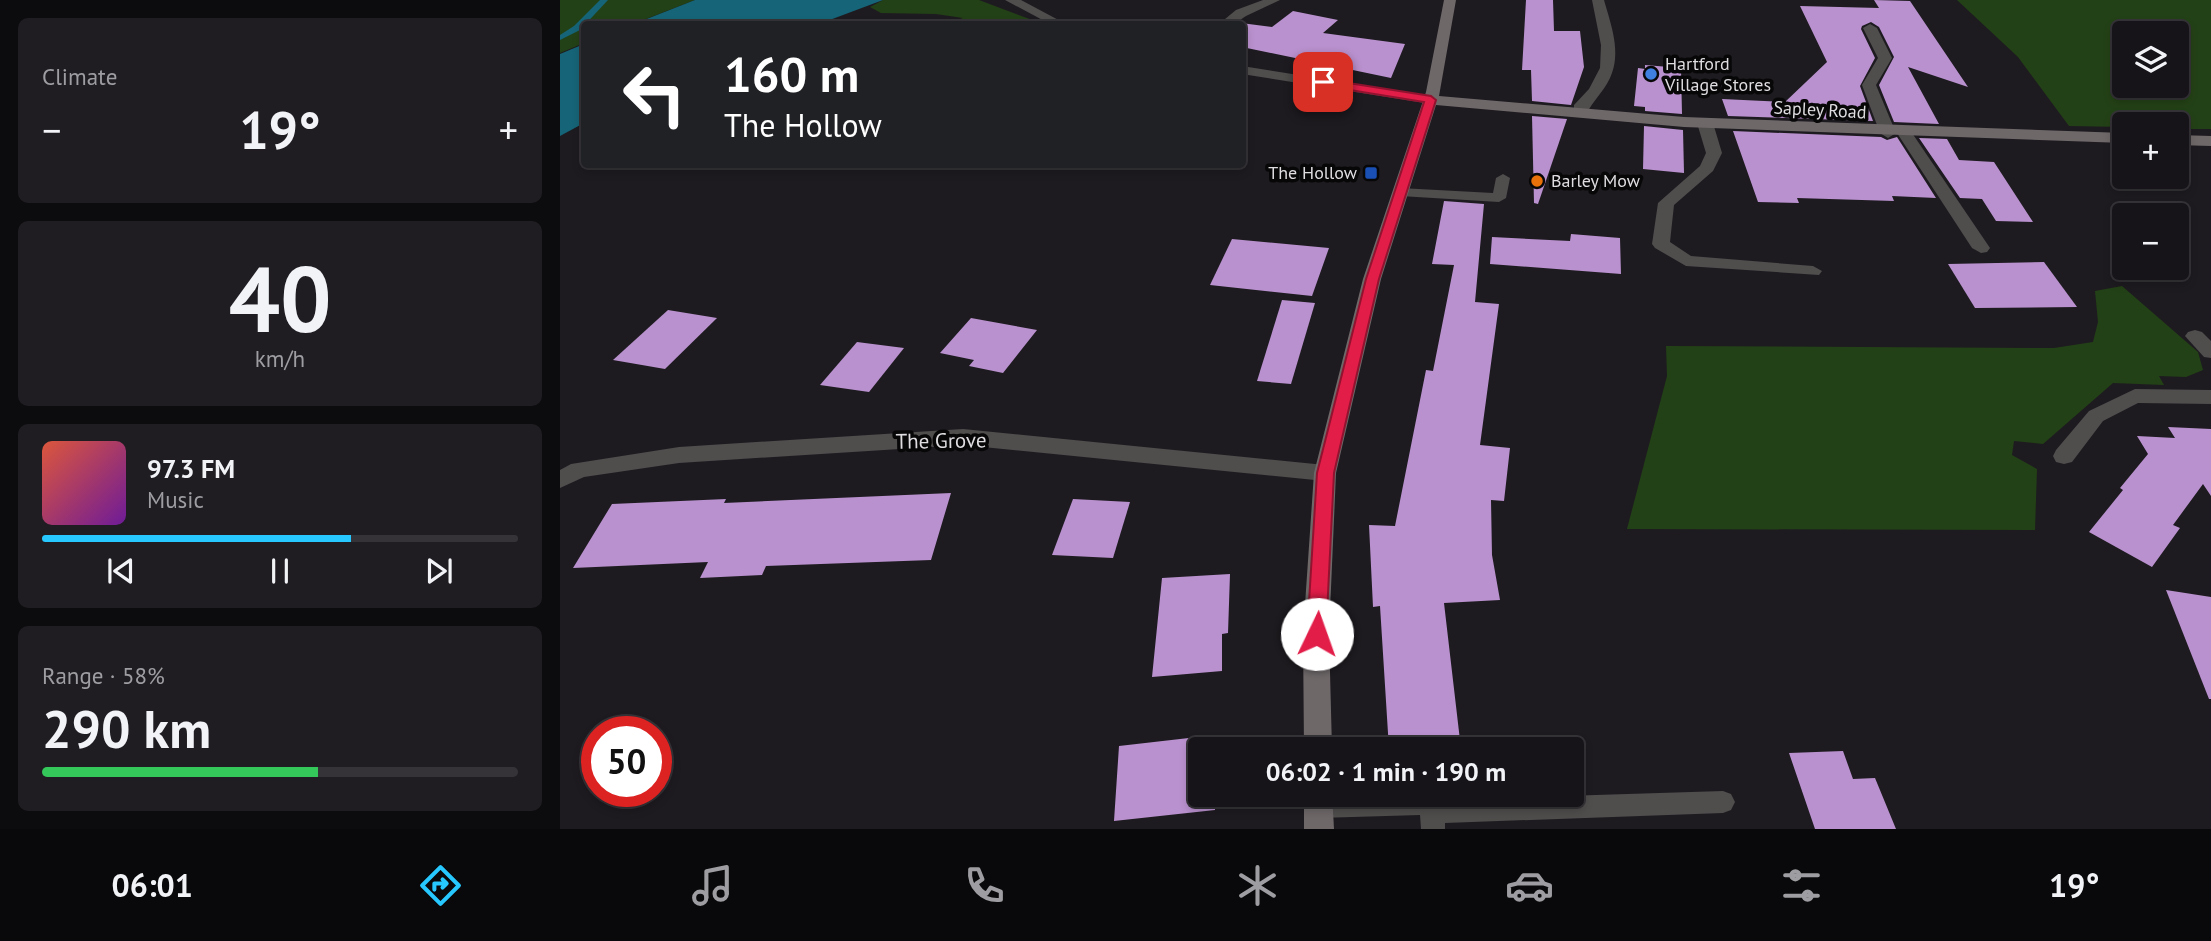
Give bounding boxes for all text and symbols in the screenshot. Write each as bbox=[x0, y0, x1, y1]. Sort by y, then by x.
map controls bbox=[2112, 21, 2189, 280]
button: layers bbox=[2112, 21, 2189, 98]
text: 160 m bbox=[724, 42, 859, 106]
icon: left bbox=[609, 49, 700, 140]
pin bbox=[1293, 52, 1353, 112]
place label: Hartford Village Stores bbox=[1664, 52, 1771, 96]
text: Climate bbox=[42, 62, 117, 91]
icon: arrive bbox=[1304, 63, 1342, 101]
marker: Hartford Village Stores bbox=[1643, 66, 1659, 82]
text: 19° bbox=[239, 96, 321, 163]
street label: Sapley Road bbox=[1773, 96, 1867, 123]
text: The Hollow bbox=[724, 104, 882, 146]
text: − bbox=[42, 105, 61, 154]
text: + bbox=[499, 105, 518, 154]
button: + bbox=[2112, 112, 2189, 189]
place label: The Hollow bbox=[1268, 161, 1358, 184]
marker: The Hollow bbox=[1363, 165, 1379, 181]
place label: Barley Mow bbox=[1551, 169, 1641, 192]
marker: Barley Mow bbox=[1529, 173, 1545, 189]
button: − bbox=[2112, 203, 2189, 280]
text: 40 bbox=[228, 239, 332, 357]
text: km/h bbox=[255, 344, 305, 373]
street label: The Grove bbox=[895, 426, 987, 455]
text: 97.3 FM bbox=[147, 452, 235, 485]
text: Music bbox=[147, 485, 204, 514]
icon: previous bbox=[102, 552, 140, 590]
icon: pause bbox=[261, 552, 299, 590]
icon: next bbox=[420, 552, 458, 590]
position arrow bbox=[1280, 597, 1354, 671]
text: Range · 58% bbox=[42, 661, 165, 690]
text: 290 km bbox=[42, 695, 211, 762]
speed limit sign: 50 bbox=[581, 716, 672, 807]
text: 06:02 · 1 min · 190 m bbox=[1266, 755, 1506, 788]
icon: directions bbox=[416, 861, 465, 910]
icon: music bbox=[688, 861, 737, 910]
icon: phone bbox=[960, 861, 1009, 910]
icon: climate bbox=[1233, 861, 1282, 910]
icon: car bbox=[1505, 861, 1554, 910]
icon: filters bbox=[1777, 861, 1826, 910]
text: 06:01 bbox=[112, 864, 193, 906]
text: 19° bbox=[2049, 864, 2099, 906]

